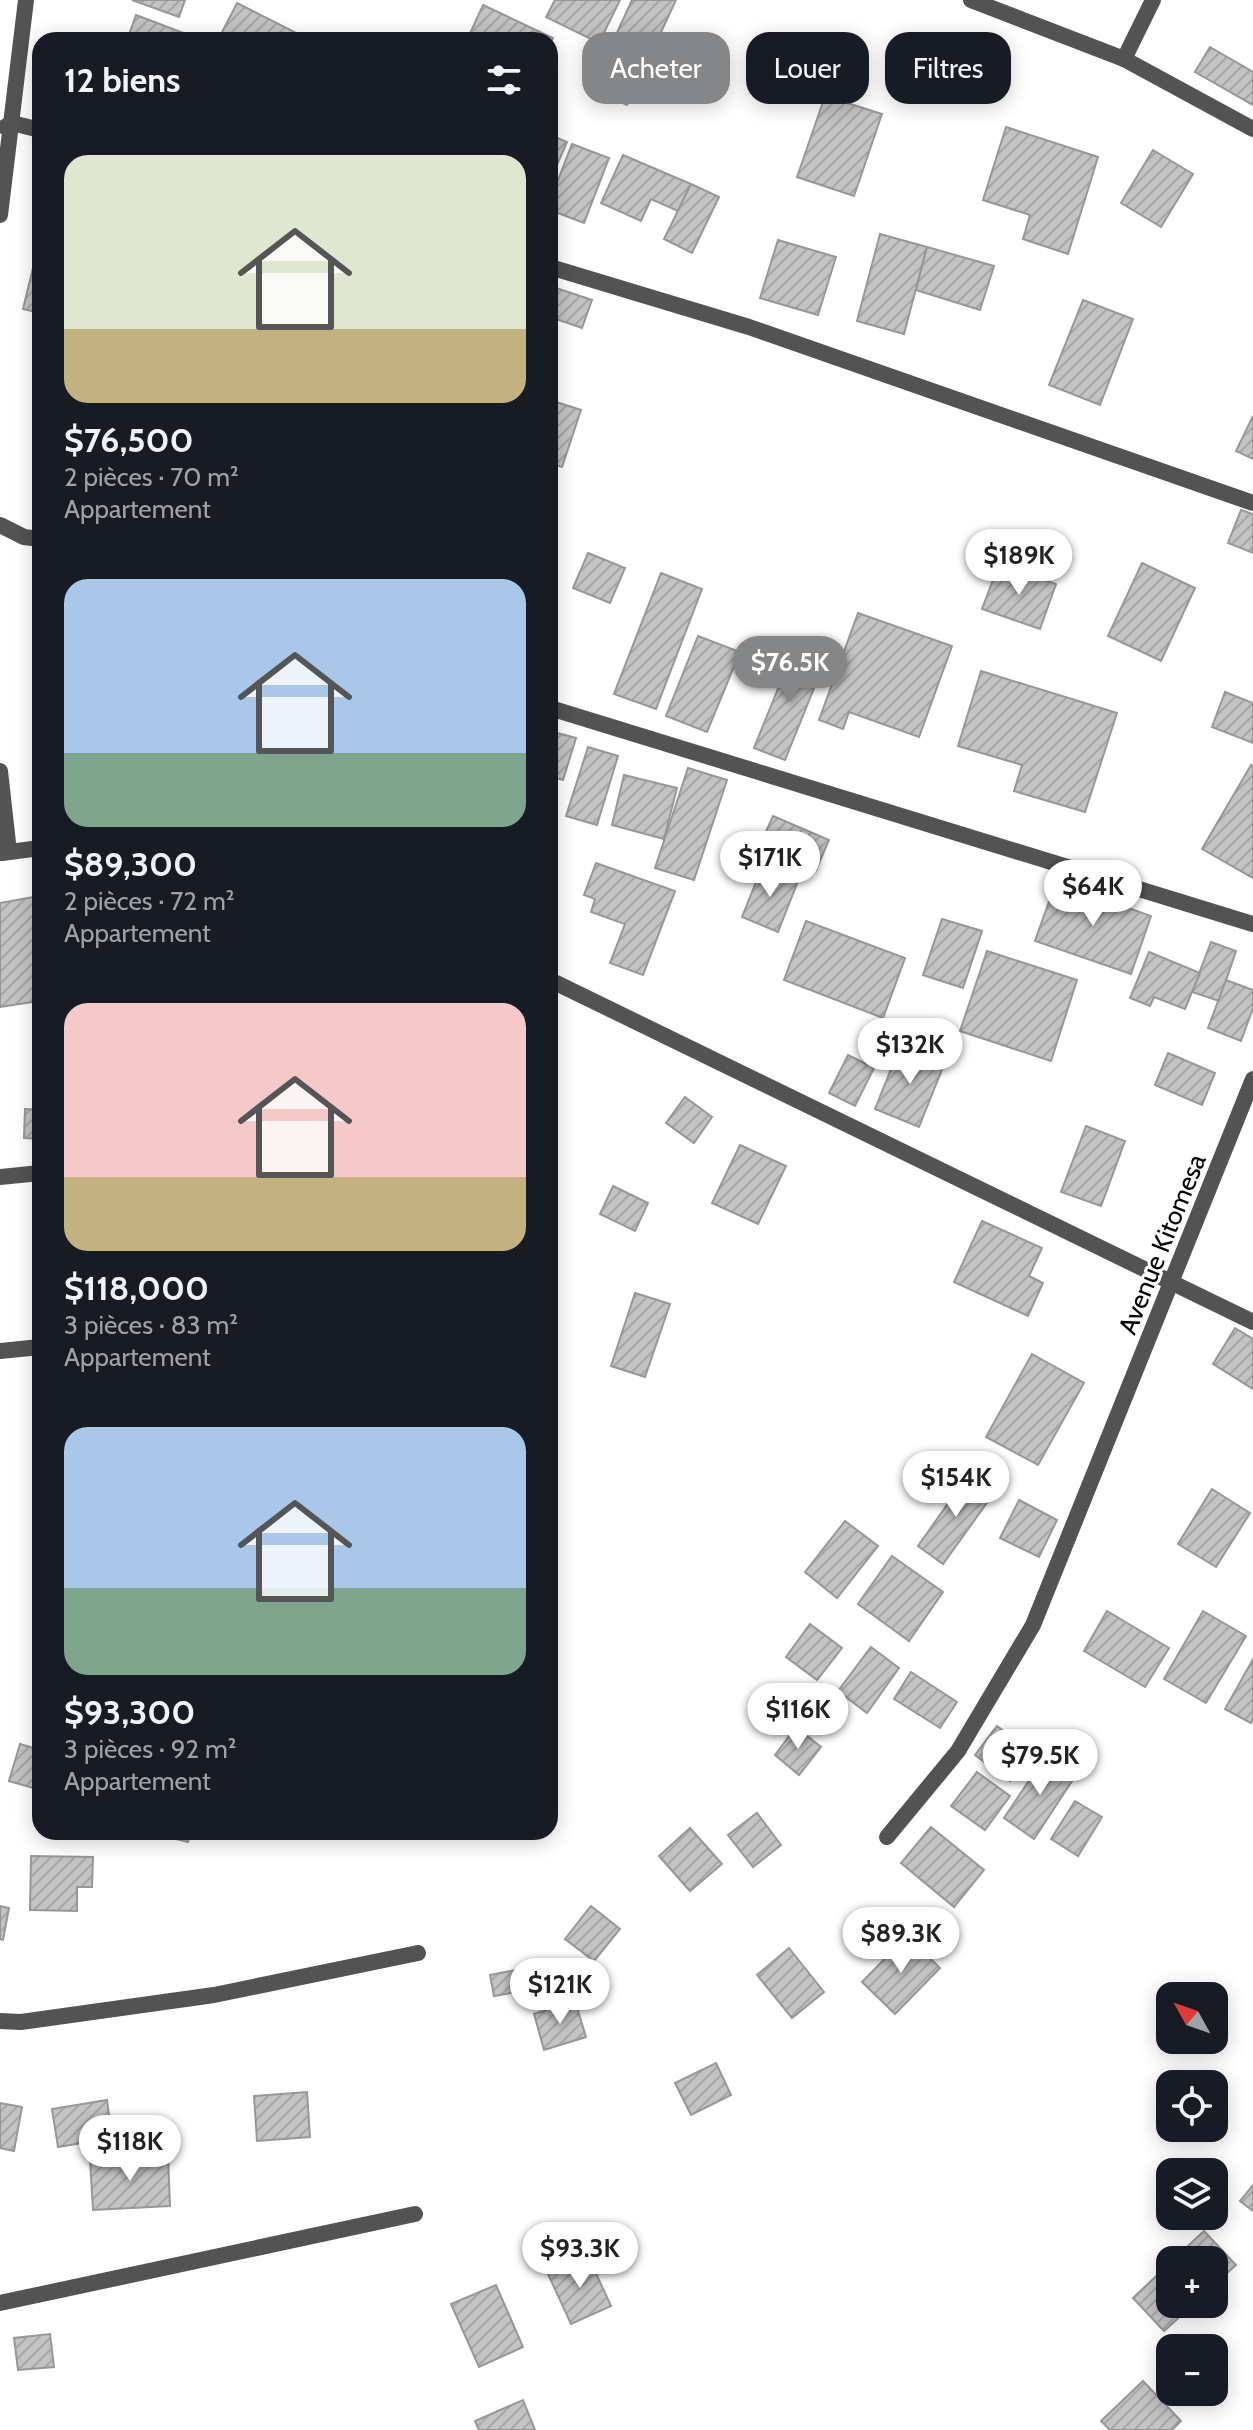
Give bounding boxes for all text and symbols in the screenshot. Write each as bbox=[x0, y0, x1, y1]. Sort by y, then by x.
chip: Acheter bbox=[582, 32, 730, 104]
chip: Louer bbox=[746, 32, 869, 104]
chip: Filtres bbox=[885, 32, 1011, 104]
icon: filters bbox=[482, 58, 526, 102]
text: 12 biens bbox=[64, 59, 180, 101]
icon: home bbox=[223, 207, 367, 351]
text: $76,500 bbox=[64, 419, 194, 461]
text: 2 pièces · 70 m² bbox=[64, 461, 239, 493]
text: Appartement bbox=[64, 493, 211, 525]
pin: $189K bbox=[963, 529, 1075, 597]
text: $189K bbox=[983, 539, 1055, 571]
icon: home bbox=[223, 631, 367, 775]
pin: $76.5K bbox=[725, 636, 855, 704]
text: $76.5K bbox=[751, 646, 829, 678]
pin: $171K bbox=[714, 831, 826, 899]
text: $171K bbox=[738, 841, 802, 873]
text: $89,300 bbox=[64, 843, 197, 885]
pin: $64K bbox=[1046, 860, 1140, 928]
text: $64K bbox=[1062, 870, 1124, 902]
text: 2 pièces · 72 m² bbox=[64, 885, 234, 917]
text: Appartement bbox=[64, 917, 211, 949]
pin: $132K bbox=[854, 1018, 966, 1086]
text: $132K bbox=[876, 1028, 944, 1060]
icon: home bbox=[223, 1055, 367, 1199]
street label: Avenue Kitomesa bbox=[1111, 1149, 1213, 1339]
text: $118,000 bbox=[64, 1267, 209, 1309]
text: 3 pièces · 83 m² bbox=[64, 1309, 238, 1341]
text: Appartement bbox=[64, 1341, 211, 1373]
pin: $154K bbox=[900, 1451, 1012, 1519]
text: $154K bbox=[920, 1461, 992, 1493]
icon: home bbox=[223, 1479, 367, 1623]
pin: $116K bbox=[742, 1683, 854, 1751]
text: $93,300 bbox=[64, 1691, 195, 1733]
text: $116K bbox=[765, 1693, 831, 1725]
pin: $79.5K bbox=[975, 1729, 1105, 1797]
text: 3 pièces · 92 m² bbox=[64, 1733, 236, 1765]
text: $79.5K bbox=[1001, 1739, 1079, 1771]
text: Appartement bbox=[64, 1765, 211, 1797]
pin: $89.3K bbox=[836, 1907, 966, 1975]
text: $89.3K bbox=[860, 1917, 942, 1949]
pin: $121K bbox=[504, 1958, 616, 2026]
text: $121K bbox=[528, 1968, 592, 2000]
north arrow bbox=[1156, 1982, 1228, 2054]
map controls bbox=[1156, 1982, 1228, 2406]
button: locate bbox=[1156, 2070, 1228, 2142]
pin: $118K bbox=[74, 2115, 186, 2183]
text: $118K bbox=[97, 2125, 163, 2157]
button: layers bbox=[1156, 2158, 1228, 2230]
pin: $93.3K bbox=[515, 2222, 645, 2290]
text: $93.3K bbox=[540, 2232, 620, 2264]
button: + bbox=[1156, 2246, 1228, 2318]
button: − bbox=[1156, 2334, 1228, 2406]

